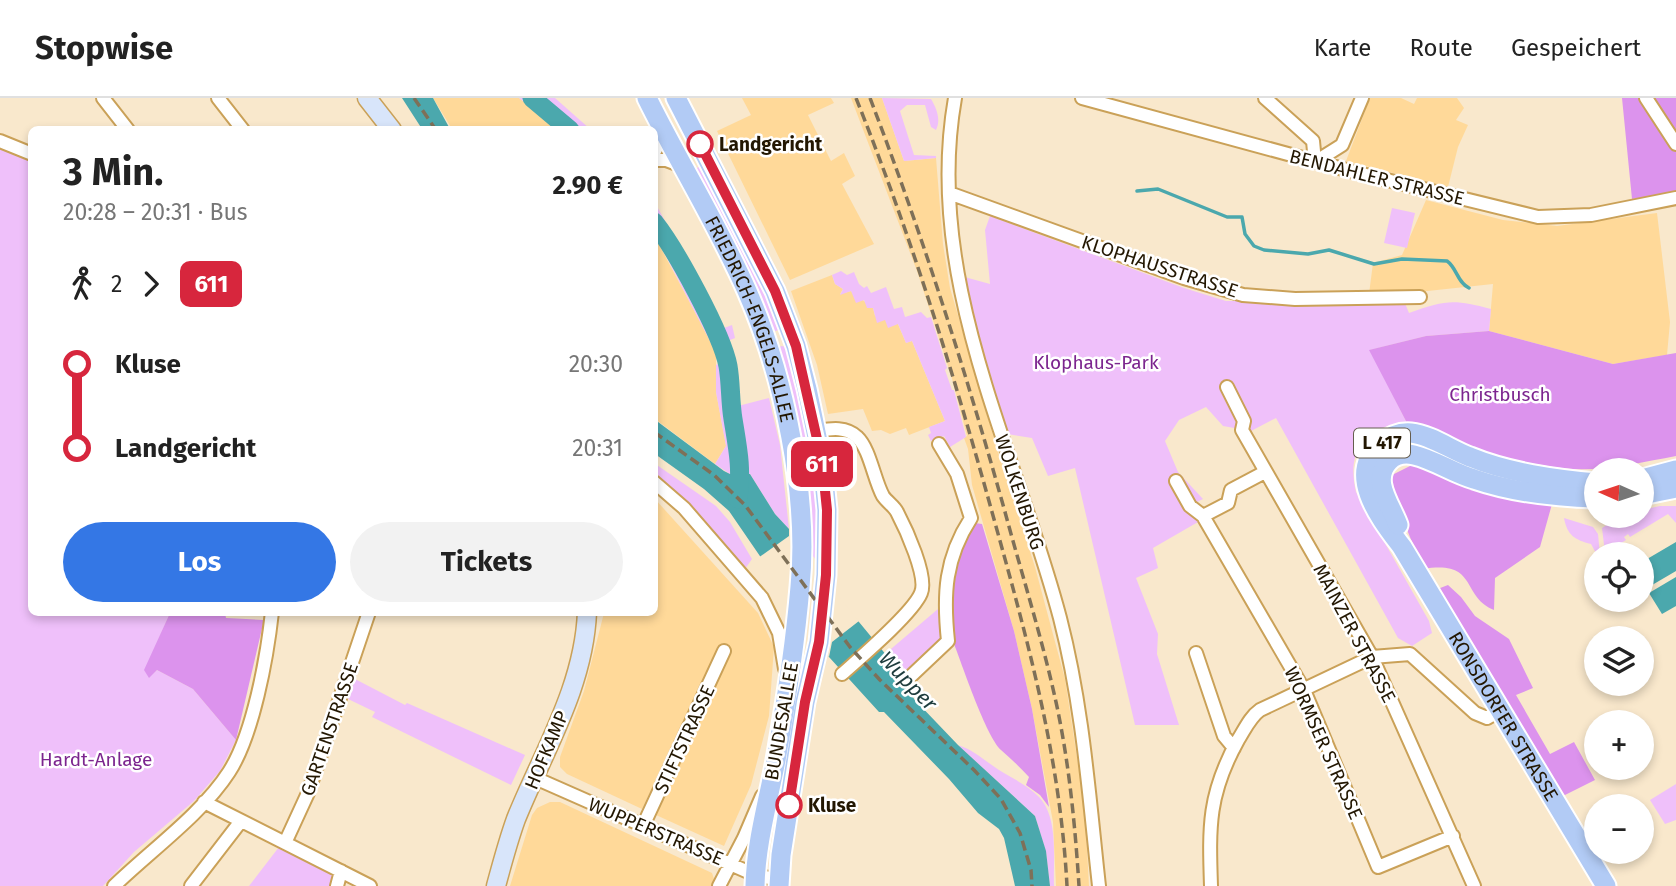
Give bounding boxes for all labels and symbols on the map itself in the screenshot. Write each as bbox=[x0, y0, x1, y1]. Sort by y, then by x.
marker: Landgericht bbox=[687, 131, 713, 157]
place label: Landgericht bbox=[719, 133, 823, 156]
street label: BENDAHLER STRASSE bbox=[1287, 145, 1467, 210]
street label: FRIEDRICH-ENGELS-ALLEE bbox=[700, 212, 799, 424]
street label: KLOPHAUSSTRASSE bbox=[1079, 230, 1241, 303]
park label: Klophaus-Park bbox=[1033, 351, 1159, 374]
park label: Christbusch bbox=[1449, 383, 1551, 406]
road number: L 417 bbox=[1354, 428, 1410, 458]
street label: WOLKENBURG bbox=[990, 431, 1049, 553]
line badge: 611 bbox=[782, 441, 862, 487]
north arrow bbox=[1584, 458, 1654, 528]
street label: MAINZER STRASSE bbox=[1308, 560, 1401, 706]
street label: RONSDORFER STRASSE bbox=[1444, 628, 1563, 805]
water label: Wupper bbox=[874, 646, 943, 717]
street label: GARTENSTRASSE bbox=[296, 659, 363, 799]
street label: BUNDESALLEE bbox=[760, 660, 803, 782]
street label: WORMSER STRASSE bbox=[1280, 663, 1368, 823]
street label: STIFTSTRASSE bbox=[649, 681, 720, 797]
street label: HOFKAMP bbox=[520, 707, 573, 793]
park label: Hardt-Anlage bbox=[40, 748, 152, 771]
marker: Kluse bbox=[776, 792, 802, 818]
street label: WUPPERSTRASSE bbox=[585, 793, 727, 870]
place label: Kluse bbox=[808, 794, 856, 817]

